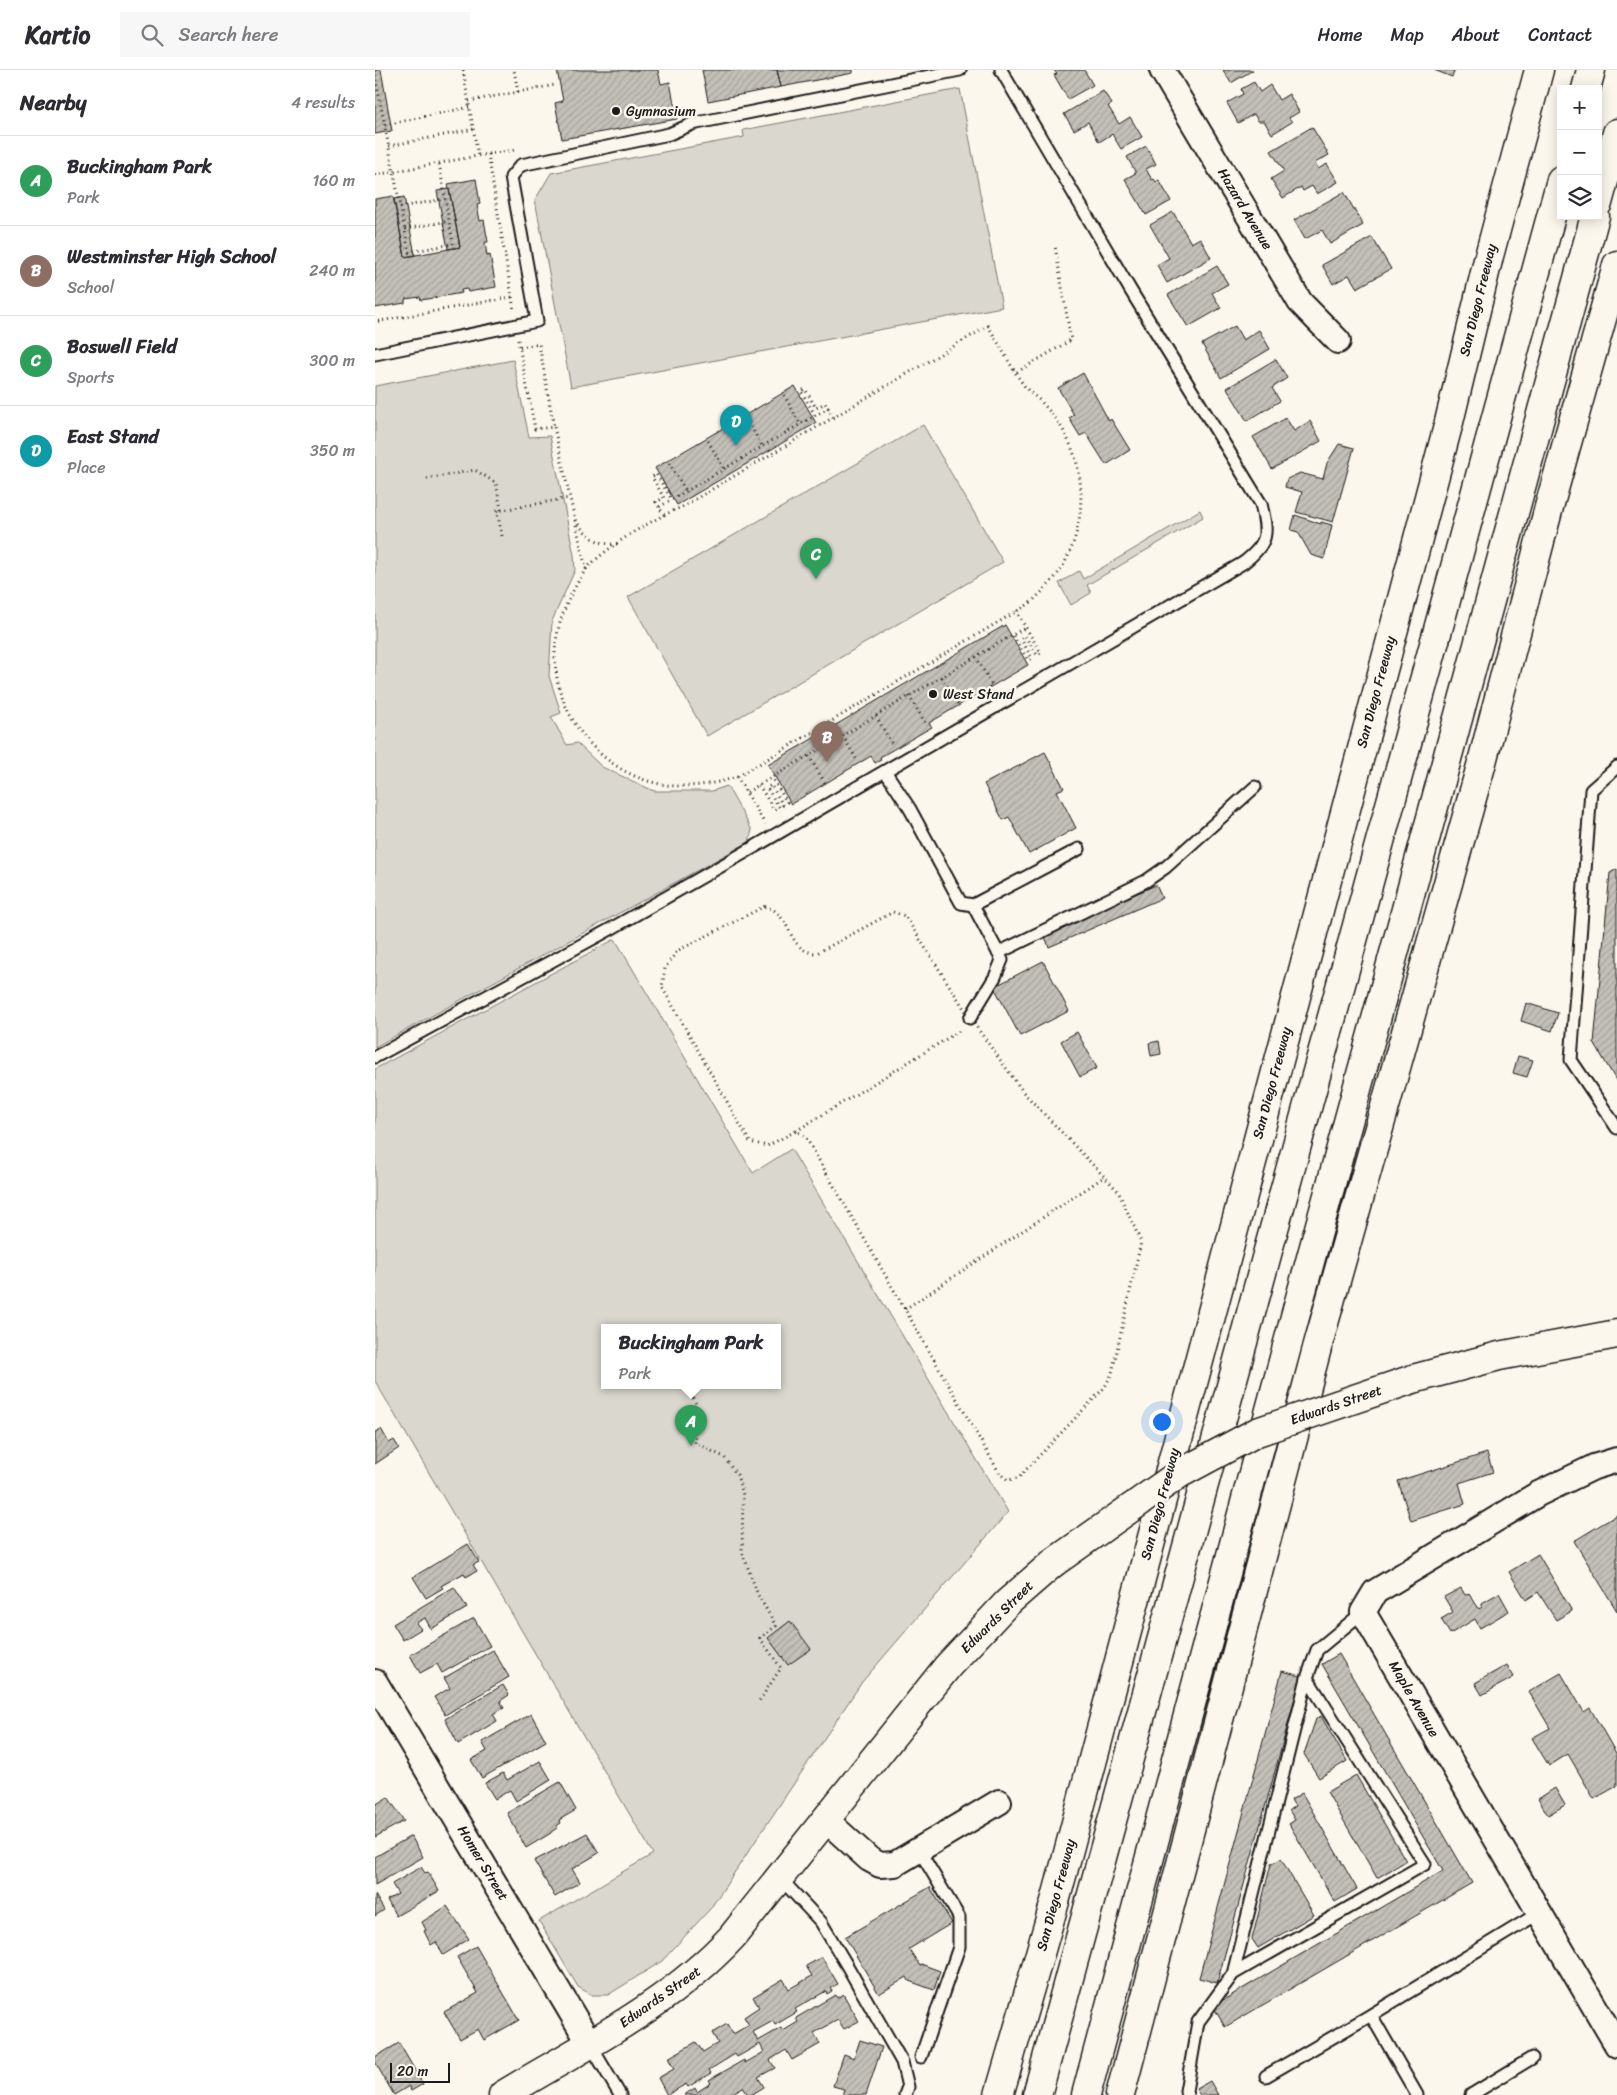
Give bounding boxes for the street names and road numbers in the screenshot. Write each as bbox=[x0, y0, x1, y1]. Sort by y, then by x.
street label: Hazard Avenue bbox=[1211, 163, 1279, 255]
street label: San Diego Freeway bbox=[1452, 240, 1504, 359]
street label: San Diego Freeway bbox=[1349, 632, 1403, 751]
street label: San Diego Freeway bbox=[1245, 1023, 1299, 1142]
street label: Edwards Street bbox=[1287, 1378, 1385, 1432]
street label: San Diego Freeway bbox=[1133, 1444, 1187, 1563]
street label: Edwards Street bbox=[954, 1574, 1040, 1660]
street label: Maple Avenue bbox=[1382, 1656, 1446, 1742]
street label: Homer Street bbox=[451, 1820, 515, 1906]
street label: San Diego Freeway bbox=[1029, 1835, 1083, 1954]
street label: Edwards Street bbox=[614, 1959, 706, 2035]

